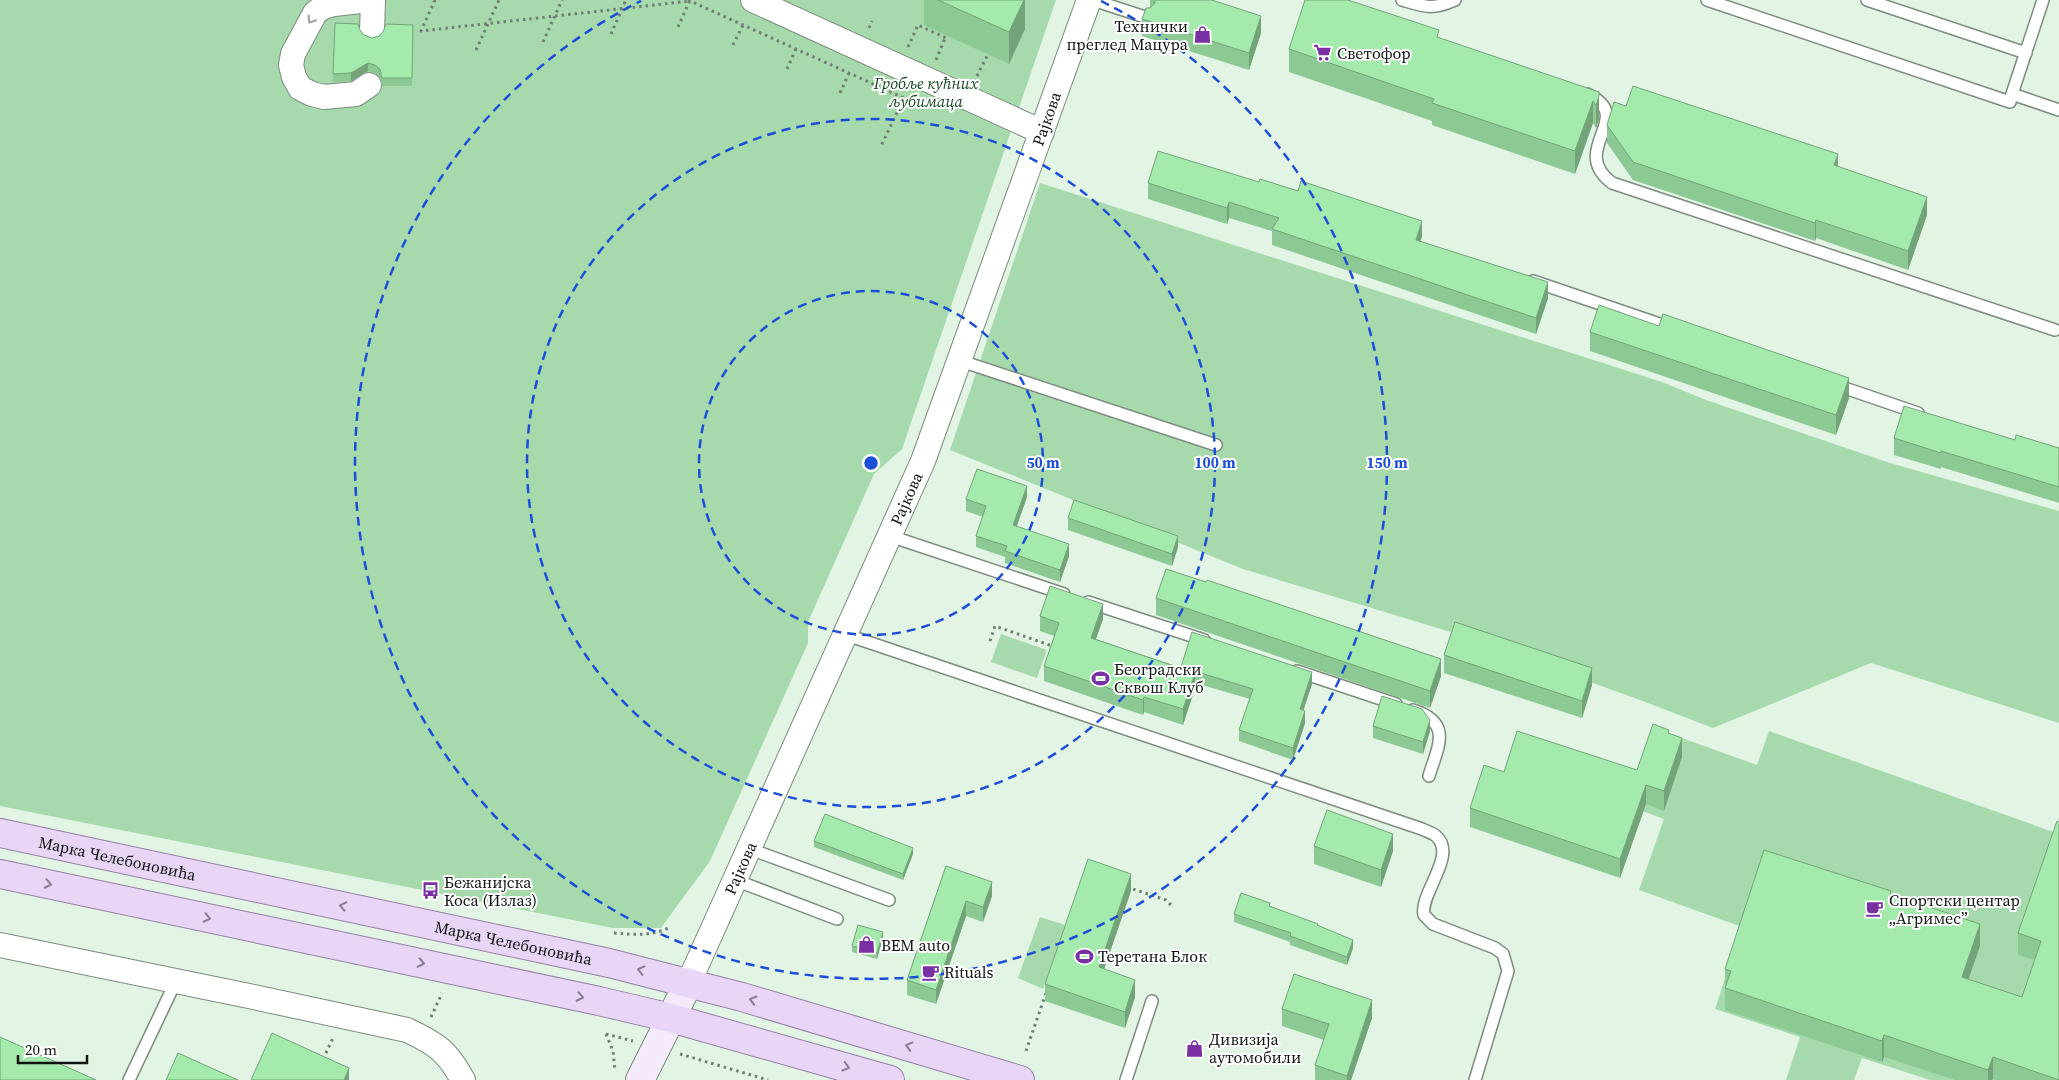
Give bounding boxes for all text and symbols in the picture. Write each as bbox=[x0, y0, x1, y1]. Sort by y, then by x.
one-way arrow bbox=[307, 15, 317, 24]
place label: Технички преглед Мацура bbox=[1066, 15, 1189, 55]
shop icon: Технички преглед Мацура bbox=[1192, 25, 1212, 45]
place label: Светофор bbox=[1337, 42, 1410, 64]
supermarket icon: Светофор bbox=[1313, 43, 1333, 63]
park label: Гробље кућних љубимаца bbox=[873, 72, 979, 112]
street label: Рајкова bbox=[1026, 88, 1066, 149]
text: 50 m bbox=[1026, 452, 1060, 473]
text: 100 m bbox=[1194, 452, 1236, 473]
text: 150 m bbox=[1366, 452, 1408, 473]
centre of rings bbox=[862, 454, 880, 472]
street label: Рајкова bbox=[885, 468, 928, 528]
place label: Београдски Сквош Клуб bbox=[1114, 658, 1204, 698]
sports icon: Београдски Сквош Клуб bbox=[1090, 668, 1110, 688]
street label: Марка Челебоновића bbox=[37, 831, 199, 886]
street label: Рајкова bbox=[719, 837, 762, 898]
place label: Бежанијска Коса (Излаз) bbox=[444, 871, 537, 911]
one-way arrow bbox=[43, 878, 52, 889]
bus stop icon: Бежанијска Коса (Излаз) bbox=[420, 881, 440, 901]
place label: Спортски центар „Агримес” bbox=[1889, 889, 2020, 929]
cafe icon: Спортски центар „Агримес” bbox=[1865, 899, 1885, 919]
one-way arrow bbox=[338, 901, 347, 912]
one-way arrow bbox=[202, 912, 211, 923]
street label: Марка Челебоновића bbox=[433, 915, 595, 970]
place label: BEM auto bbox=[881, 934, 950, 956]
shop icon: BEM auto bbox=[857, 935, 877, 955]
place label: Теретана Блок bbox=[1098, 945, 1207, 967]
sports icon: Теретана Блок bbox=[1074, 946, 1094, 966]
one-way arrow bbox=[416, 958, 425, 968]
place label: Rituals bbox=[944, 961, 994, 983]
cafe icon: Rituals bbox=[920, 962, 940, 982]
one-way arrow bbox=[638, 966, 646, 976]
one-way arrow bbox=[575, 991, 584, 1001]
one-way arrow bbox=[749, 995, 757, 1006]
place label: Дивизија аутомобили bbox=[1209, 1028, 1301, 1068]
scale bar bbox=[18, 1032, 86, 1064]
shop icon: Дивизија аутомобили bbox=[1185, 1038, 1205, 1058]
text: 20 m bbox=[25, 1039, 57, 1060]
one-way arrow bbox=[905, 1041, 913, 1051]
one-way arrow bbox=[841, 1062, 849, 1072]

